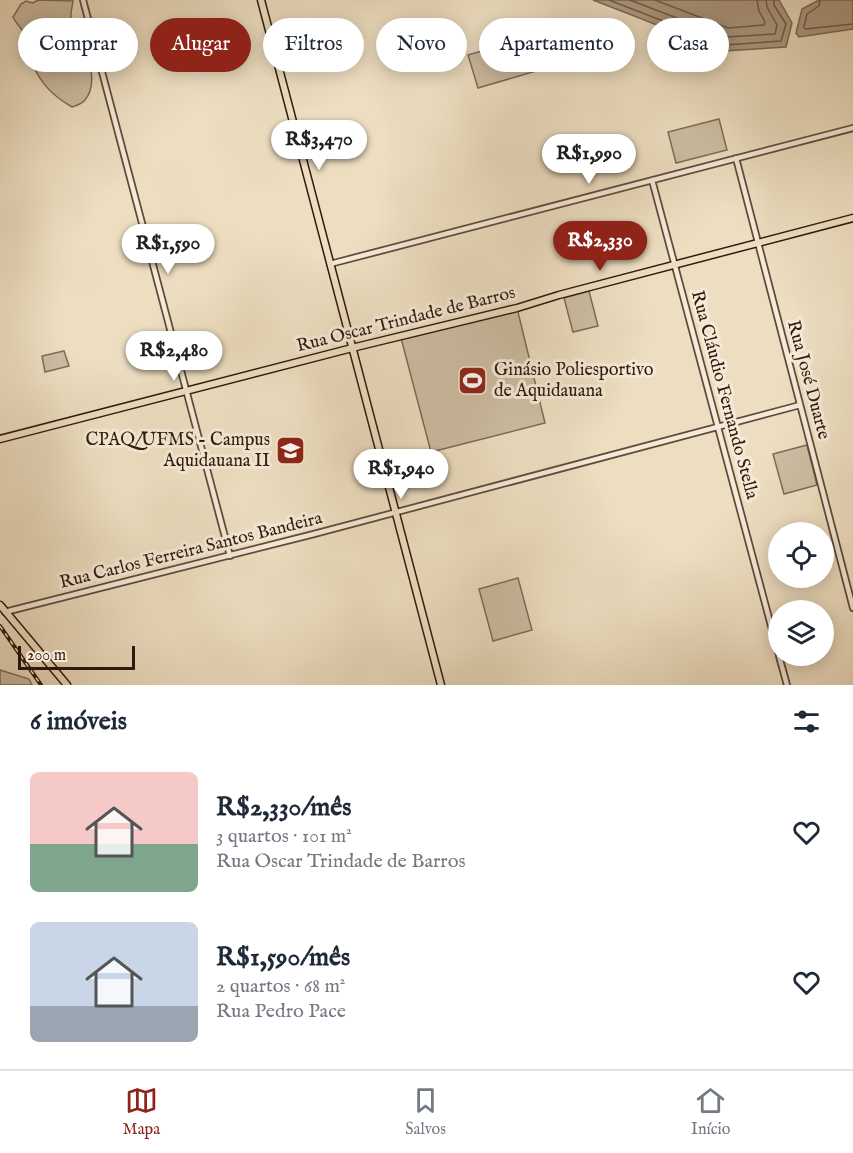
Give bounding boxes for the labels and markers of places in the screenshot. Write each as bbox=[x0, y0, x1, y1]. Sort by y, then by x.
pin: R$3,470 bbox=[264, 120, 374, 171]
pin: R$1,990 bbox=[534, 134, 644, 185]
pin: R$2,330 bbox=[545, 221, 655, 272]
pin: R$1,590 bbox=[113, 224, 223, 275]
pin: R$2,480 bbox=[119, 331, 229, 382]
place label: Ginásio Poliesportivo de Aquidauana bbox=[494, 359, 654, 403]
sports icon: Ginásio Poliesportivo de Aquidauana bbox=[457, 364, 489, 396]
place label: CPAQ/UFMS - Campus Aquidauana II bbox=[85, 429, 270, 473]
school or university icon: CPAQ/UFMS - Campus Aquidauana II bbox=[275, 434, 307, 466]
pin: R$1,940 bbox=[346, 449, 456, 500]

